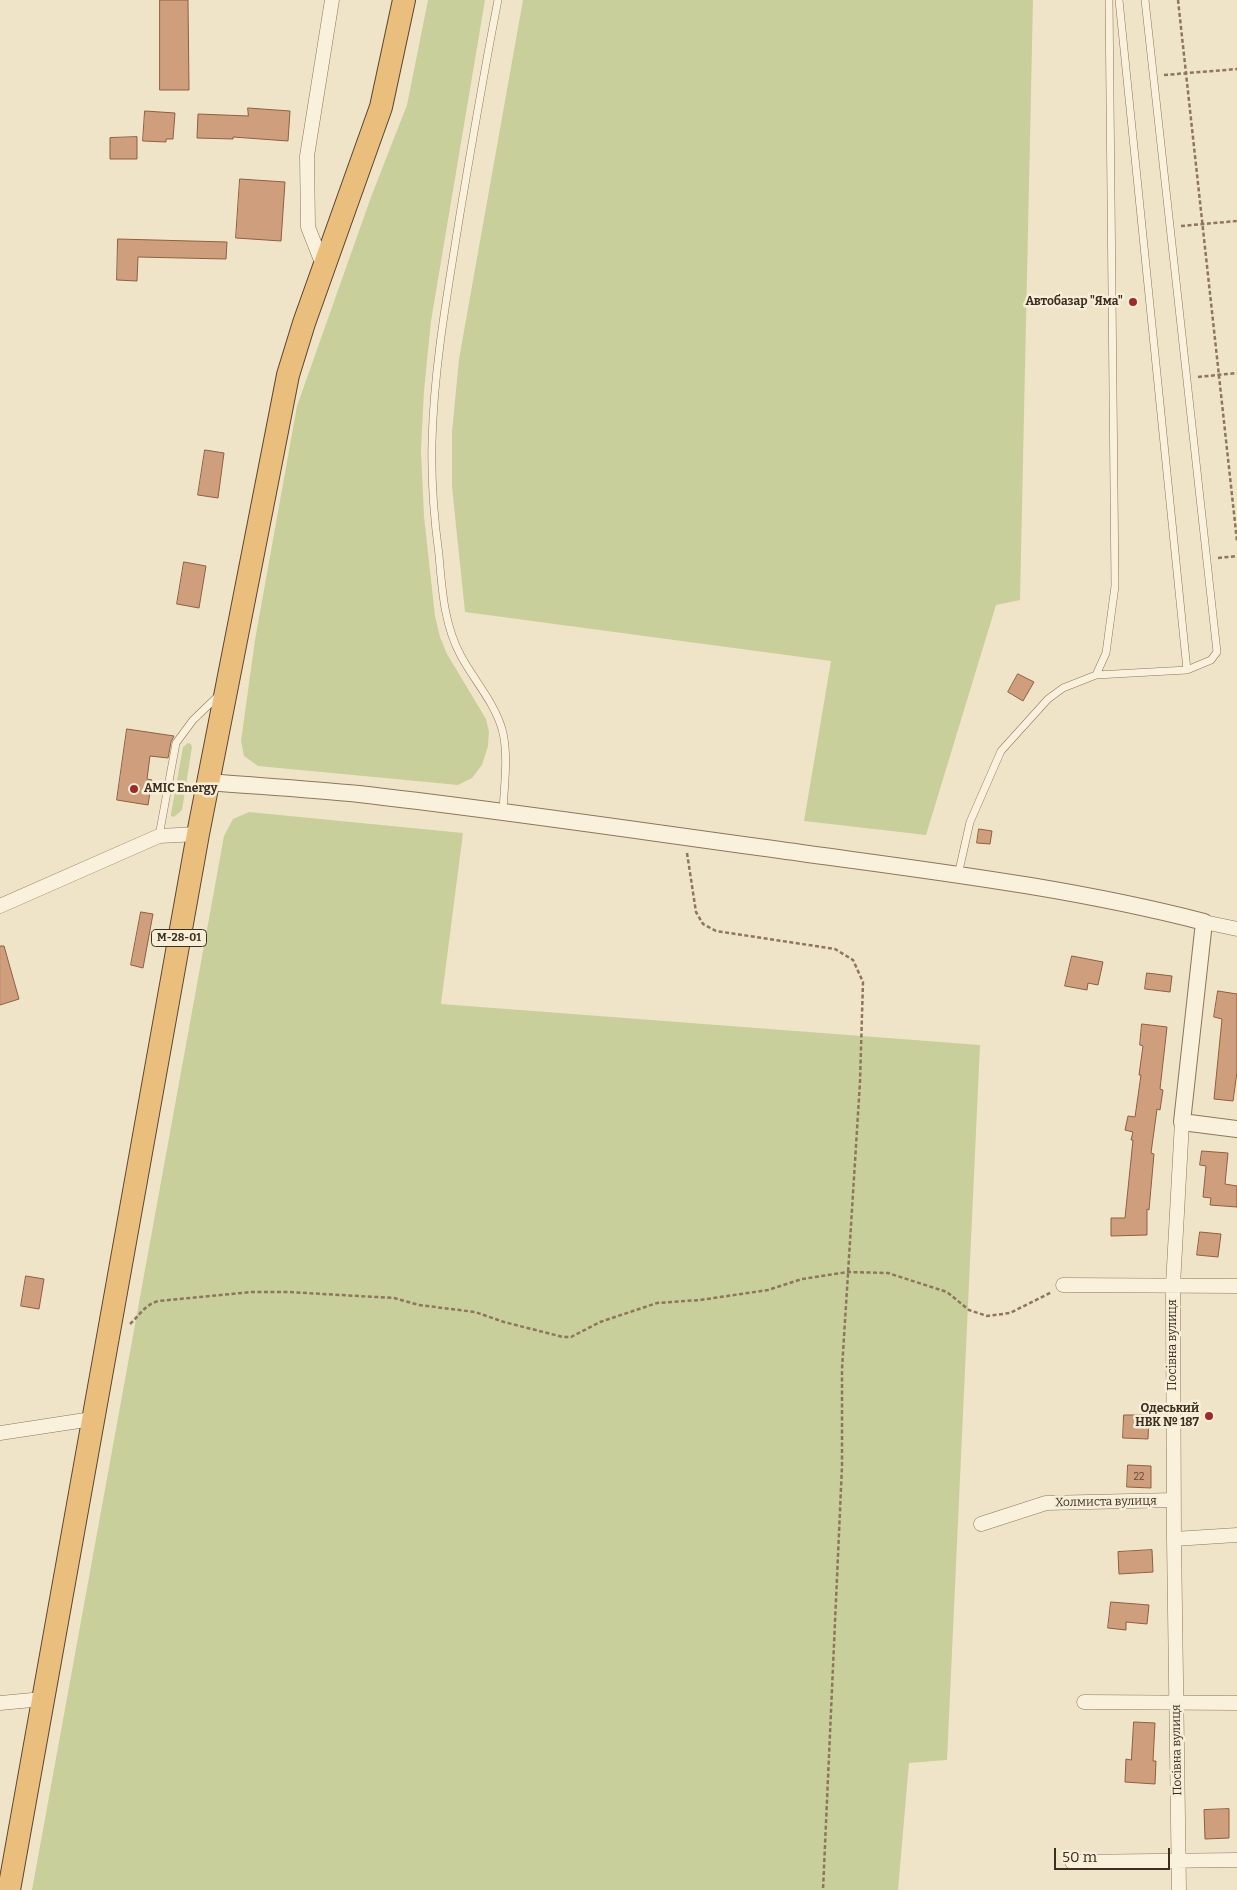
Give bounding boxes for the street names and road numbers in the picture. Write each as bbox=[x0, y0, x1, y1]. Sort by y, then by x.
road number: М-28-01 bbox=[152, 930, 206, 946]
street label: Посівна вулиця bbox=[1166, 1299, 1180, 1391]
street label: Холмиста вулиця bbox=[1055, 1494, 1157, 1510]
street label: Посівна вулиця bbox=[1169, 1704, 1185, 1796]

